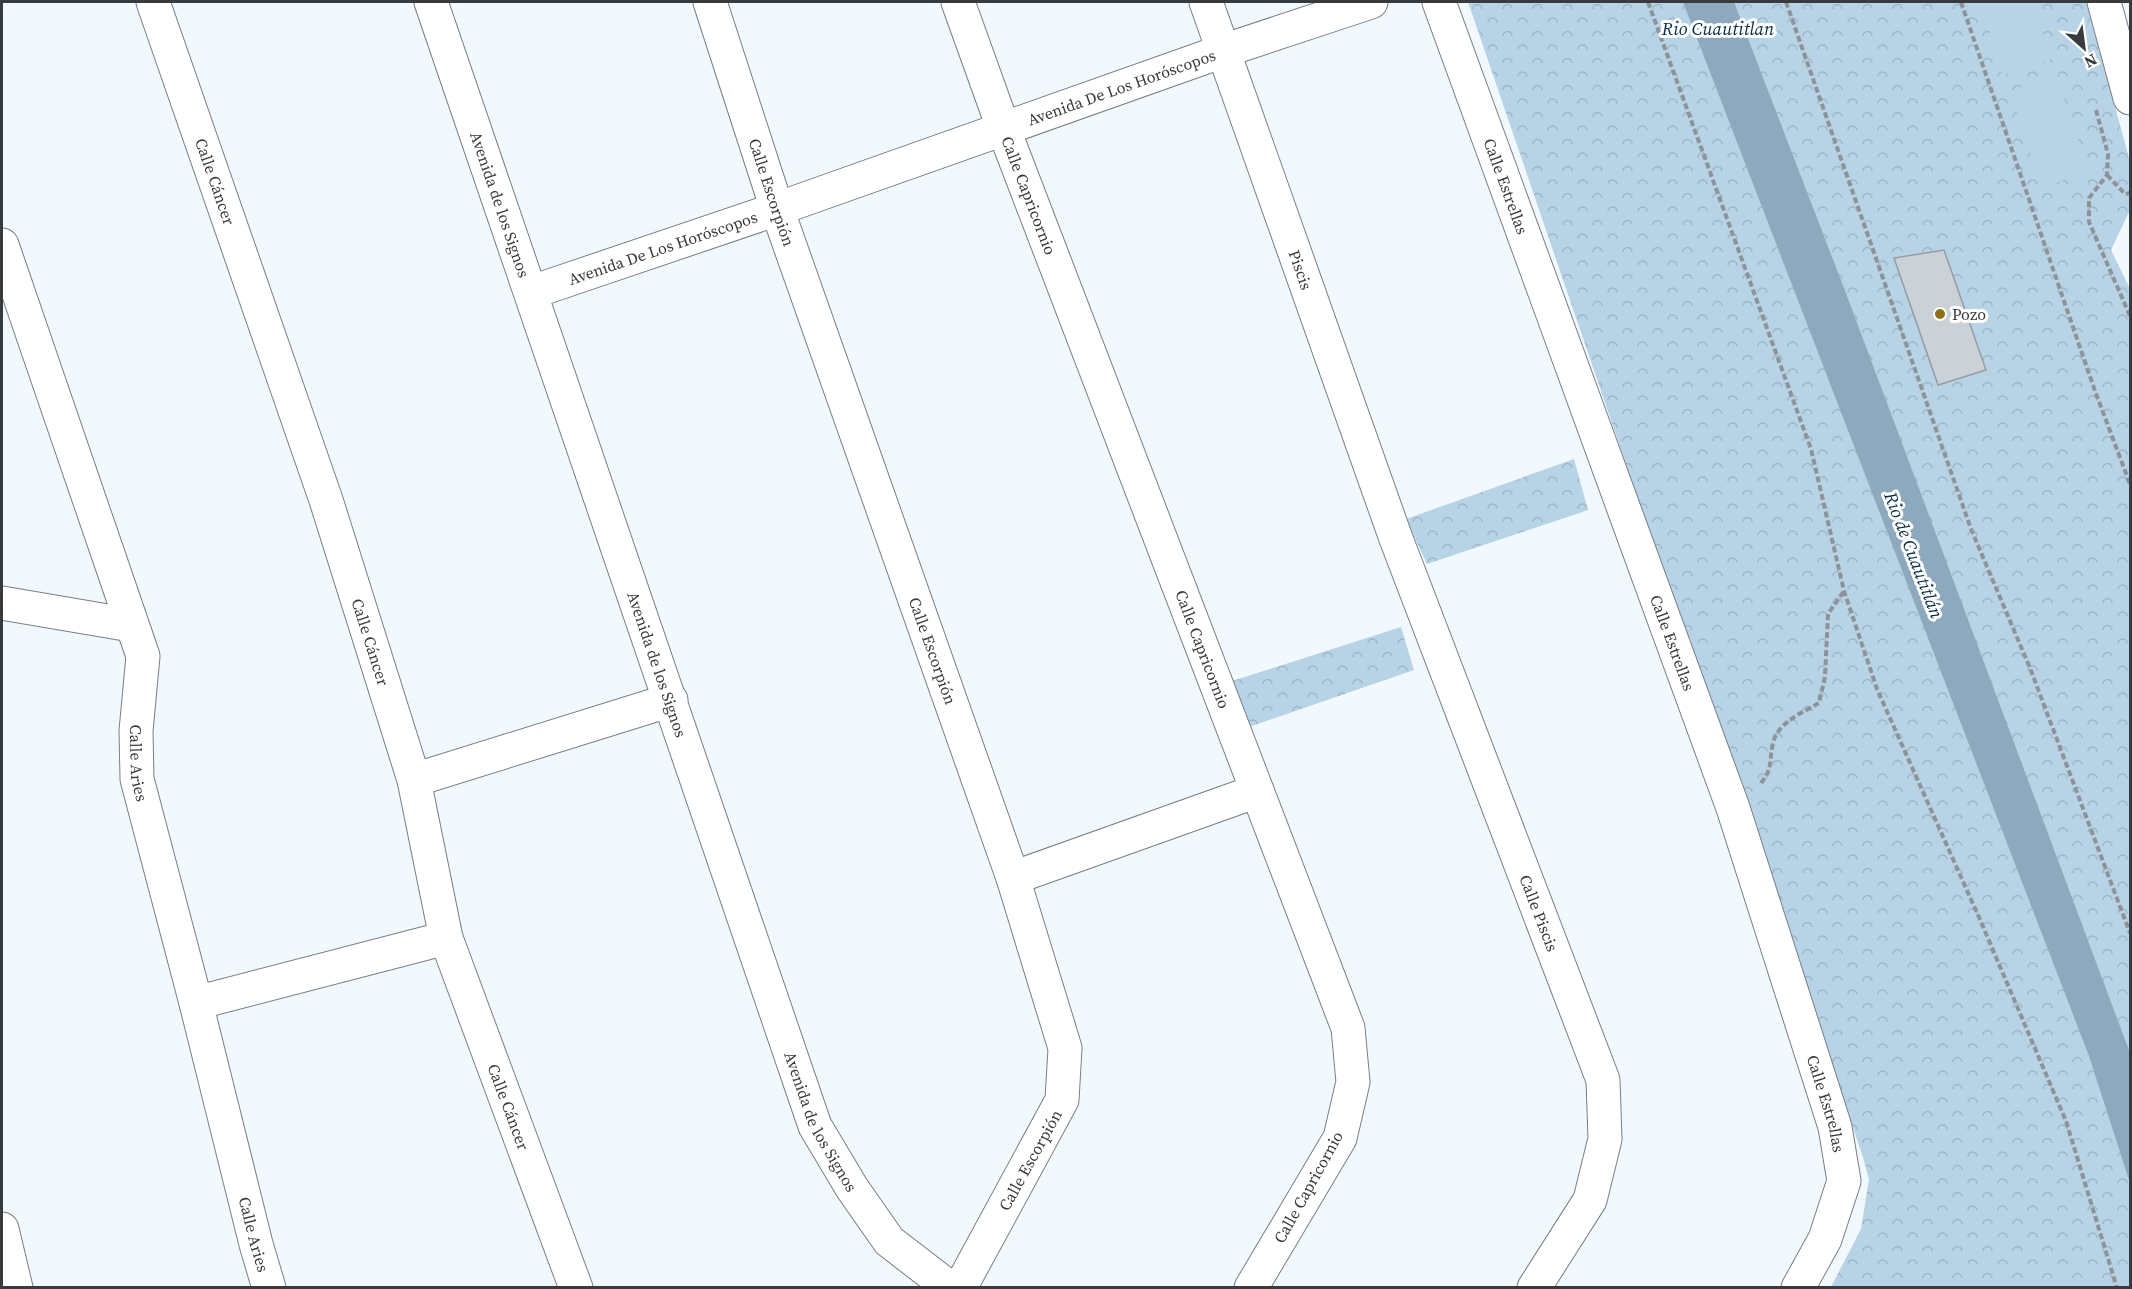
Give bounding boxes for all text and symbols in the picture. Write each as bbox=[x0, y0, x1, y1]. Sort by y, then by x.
water label: Rio Cuautitlan bbox=[1661, 16, 1774, 41]
north arrow bbox=[2054, 18, 2114, 78]
street label: Avenida De Los Horóscopos bbox=[1024, 44, 1218, 130]
text: N bbox=[2080, 49, 2101, 74]
street label: Avenida de los Signos bbox=[465, 129, 535, 280]
street label: Calle Capricornio bbox=[996, 133, 1062, 258]
street label: Calle Cáncer bbox=[190, 135, 241, 228]
street label: Calle Escorpión bbox=[744, 135, 800, 249]
street label: Calle Estrellas bbox=[1479, 135, 1534, 237]
street label: Avenida De Los Horóscopos bbox=[565, 205, 760, 290]
street label: Piscis bbox=[1284, 247, 1318, 293]
place label: Pozo bbox=[1952, 303, 1986, 325]
marker: Pozo bbox=[1933, 307, 1947, 321]
water label: Rio de Cuautitlán bbox=[1878, 487, 1950, 622]
street label: Calle Capricornio bbox=[1170, 587, 1236, 712]
street label: Avenida de los Signos bbox=[622, 589, 692, 740]
street label: Calle Estrellas bbox=[1645, 592, 1700, 694]
street label: Calle Escorpión bbox=[904, 594, 962, 708]
street label: Calle Cáncer bbox=[347, 596, 395, 689]
street label: Calle Aries bbox=[125, 724, 153, 804]
street label: Calle Piscis bbox=[1514, 871, 1564, 955]
street label: Avenida de los Signos bbox=[779, 1048, 863, 1196]
street label: Calle Estrellas bbox=[1802, 1052, 1850, 1154]
street label: Calle Cáncer bbox=[483, 1061, 535, 1153]
street label: Calle Escorpión bbox=[993, 1105, 1067, 1214]
street label: Calle Capricornio bbox=[1268, 1127, 1348, 1247]
street label: Calle Aries bbox=[234, 1194, 275, 1275]

